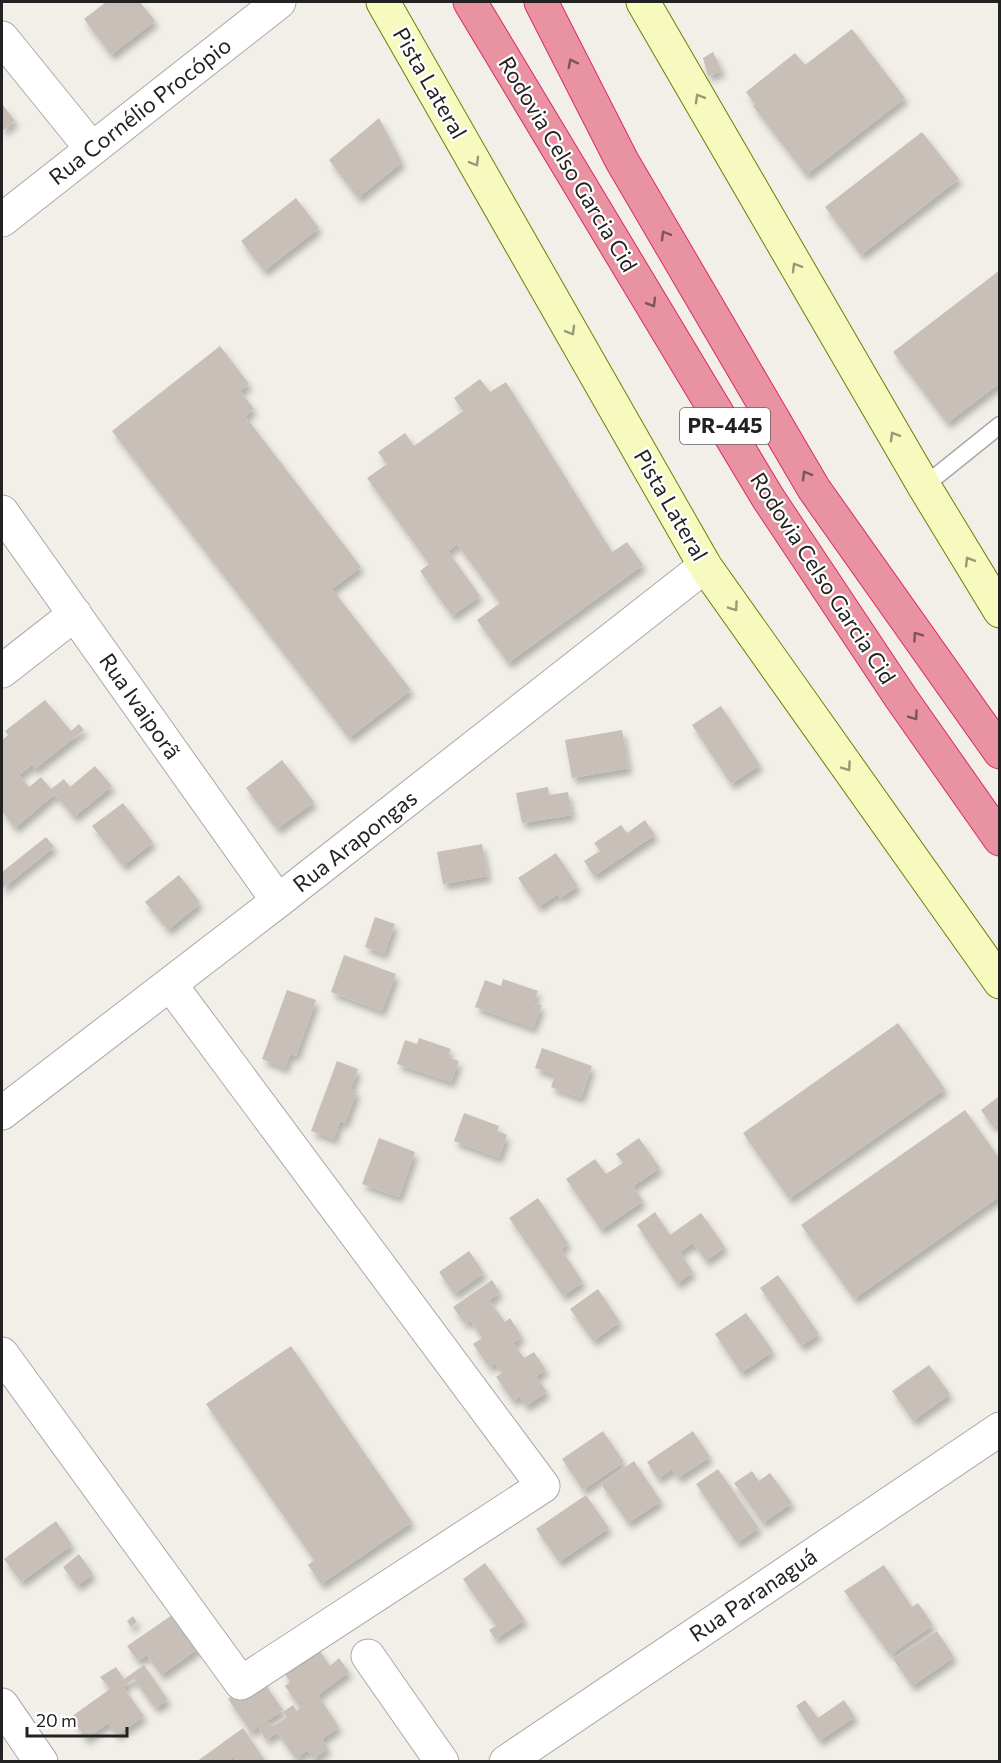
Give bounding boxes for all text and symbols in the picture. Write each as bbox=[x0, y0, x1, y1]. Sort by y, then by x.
street label: Pista Lateral bbox=[388, 22, 473, 143]
street label: Rua Cornélio Procópio bbox=[43, 31, 236, 190]
street label: Rodovia Celso Garcia Cid bbox=[493, 51, 644, 276]
one-way arrow bbox=[568, 59, 580, 70]
one-way arrow bbox=[694, 94, 706, 104]
one-way arrow bbox=[468, 156, 479, 166]
one-way arrow bbox=[661, 231, 673, 241]
one-way arrow bbox=[792, 263, 804, 273]
one-way arrow bbox=[644, 297, 656, 307]
one-way arrow bbox=[564, 325, 576, 335]
road number: PR-445 bbox=[680, 408, 770, 444]
one-way arrow bbox=[890, 432, 902, 442]
street label: Pista Lateral bbox=[629, 444, 714, 565]
street label: Rodovia Celso Garcia Cid bbox=[745, 467, 902, 689]
one-way arrow bbox=[802, 471, 814, 481]
one-way arrow bbox=[965, 557, 977, 567]
one-way arrow bbox=[727, 601, 738, 612]
one-way arrow bbox=[914, 631, 925, 642]
street label: Rua Ivaiporã bbox=[94, 648, 187, 764]
one-way arrow bbox=[907, 709, 918, 720]
one-way arrow bbox=[840, 760, 851, 771]
street label: Rua Arapongas bbox=[287, 784, 422, 897]
street label: Rua Paranaguá bbox=[684, 1542, 822, 1647]
scale bar bbox=[27, 1700, 128, 1738]
text: 20 m bbox=[36, 1709, 77, 1731]

